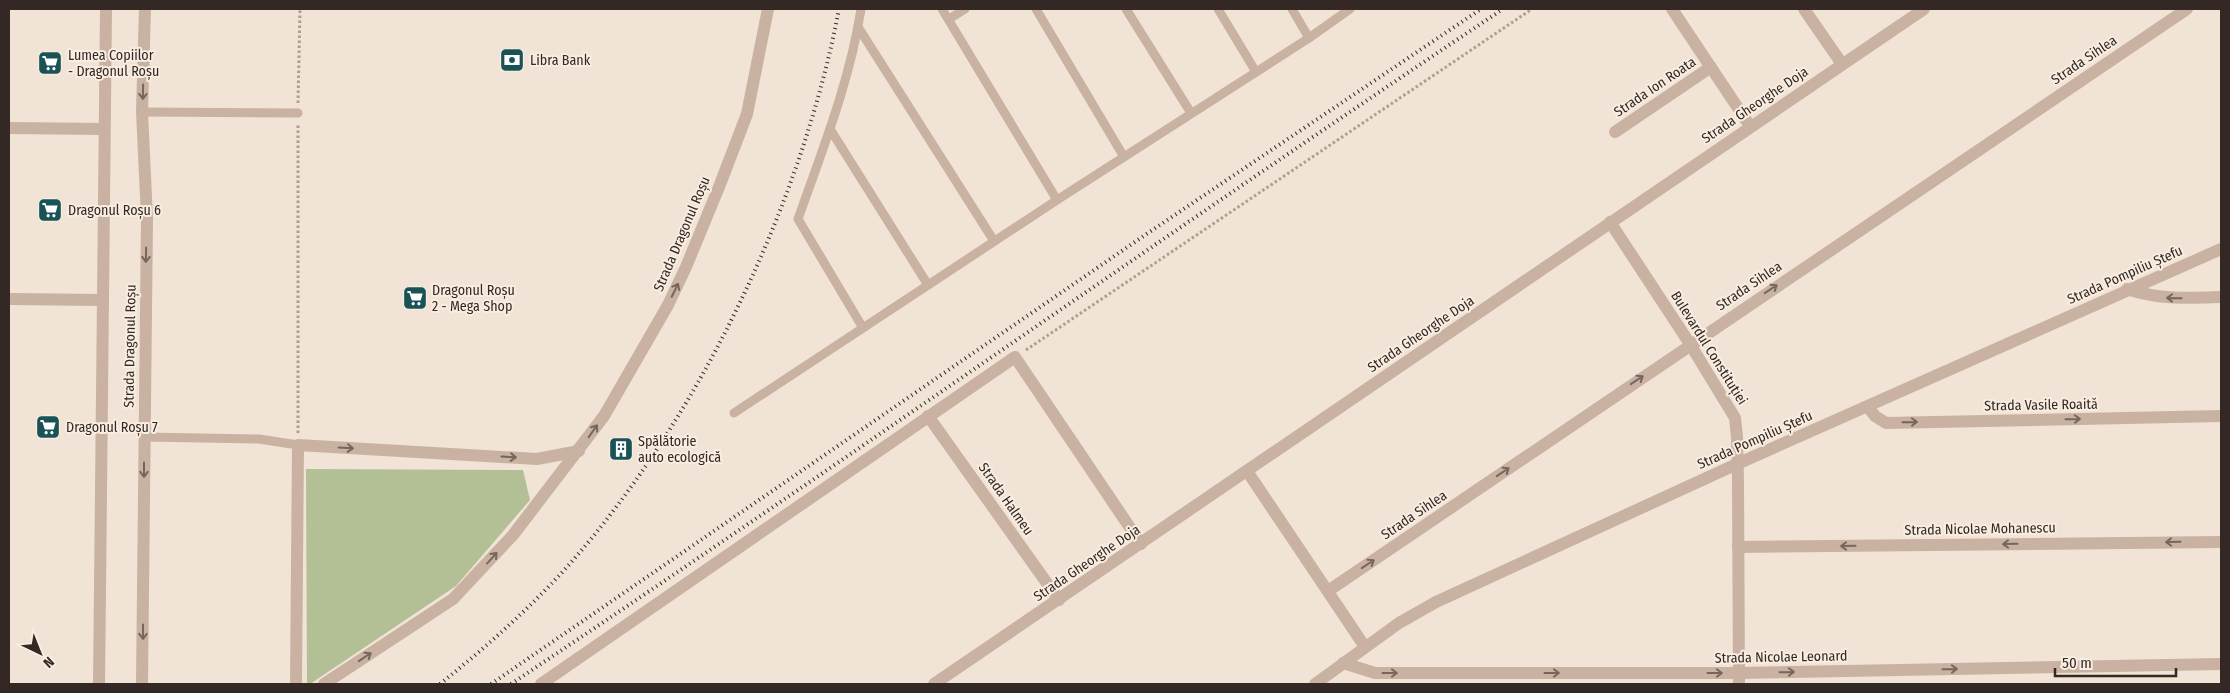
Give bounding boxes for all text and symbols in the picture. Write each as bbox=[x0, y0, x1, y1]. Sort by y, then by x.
street label: Strada Sihlea bbox=[2048, 32, 2120, 88]
place label: Lumea Copiilor - Dragonul Roșu bbox=[68, 47, 159, 81]
bank icon: Libra Bank bbox=[499, 47, 525, 73]
supermarket icon: Lumea Copiilor - Dragonul Roșu bbox=[37, 50, 63, 76]
place label: Libra Bank bbox=[530, 52, 591, 69]
street label: Strada Ion Roata bbox=[1611, 53, 1699, 121]
street label: Strada Gheorghe Doja bbox=[1698, 63, 1812, 147]
one-way arrow bbox=[138, 84, 148, 100]
street label: Strada Dragonul Roșu bbox=[650, 174, 715, 294]
supermarket icon: Dragonul Roșu 6 bbox=[37, 197, 63, 223]
place label: Dragonul Roșu 6 bbox=[68, 202, 161, 220]
street label: Strada Pompiliu Ștefu bbox=[2065, 242, 2186, 309]
one-way arrow bbox=[141, 246, 151, 263]
street label: Strada Sihlea bbox=[1713, 258, 1785, 314]
place label: Dragonul Roșu 2 - Mega Shop bbox=[432, 282, 515, 315]
one-way arrow bbox=[670, 283, 680, 298]
street label: Strada Dragonul Roșu bbox=[120, 284, 141, 408]
one-way arrow bbox=[1764, 284, 1778, 294]
supermarket icon: Dragonul Roșu 2 - Mega Shop bbox=[402, 285, 428, 311]
street label: Bulevardul Constituției bbox=[1666, 288, 1751, 408]
street label: Strada Gheorghe Doja bbox=[1364, 292, 1478, 376]
one-way arrow bbox=[2166, 293, 2182, 303]
one-way arrow bbox=[1630, 375, 1644, 385]
street label: Strada Vasile Roaită bbox=[1984, 396, 2098, 414]
street label: Strada Pompiliu Ștefu bbox=[1695, 407, 1816, 474]
supermarket icon: Dragonul Roșu 7 bbox=[35, 414, 61, 440]
one-way arrow bbox=[2064, 414, 2080, 424]
one-way arrow bbox=[1902, 417, 1918, 427]
place label: Dragonul Roșu 7 bbox=[66, 419, 158, 437]
one-way arrow bbox=[588, 424, 598, 438]
place label: Spălătorie auto ecologică bbox=[638, 433, 721, 466]
building icon: Spălătorie auto ecologică bbox=[608, 436, 634, 462]
one-way arrow bbox=[338, 443, 354, 452]
one-way arrow bbox=[500, 453, 516, 462]
street label: Strada Halmeu bbox=[975, 460, 1037, 538]
one-way arrow bbox=[139, 462, 149, 478]
one-way arrow bbox=[1495, 467, 1509, 477]
street label: Strada Sihlea bbox=[1378, 487, 1450, 543]
street label: Strada Nicolae Mohanescu bbox=[1904, 519, 2056, 539]
street label: Strada Gheorghe Doja bbox=[1030, 521, 1144, 605]
one-way arrow bbox=[2165, 537, 2181, 547]
one-way arrow bbox=[2002, 539, 2018, 549]
one-way arrow bbox=[1840, 541, 1856, 551]
one-way arrow bbox=[487, 552, 498, 565]
one-way arrow bbox=[1361, 559, 1375, 569]
one-way arrow bbox=[138, 624, 148, 640]
north arrow bbox=[15, 628, 65, 678]
scale bar bbox=[2055, 646, 2176, 678]
street label: Strada Nicolae Leonard bbox=[1715, 647, 1847, 667]
one-way arrow bbox=[357, 652, 371, 662]
text: N bbox=[40, 653, 57, 671]
text: 50 m bbox=[2062, 654, 2092, 672]
one-way arrow bbox=[1941, 664, 1957, 674]
one-way arrow bbox=[1778, 667, 1795, 677]
one-way arrow bbox=[1382, 668, 1398, 678]
one-way arrow bbox=[1544, 668, 1560, 678]
one-way arrow bbox=[1706, 668, 1723, 678]

